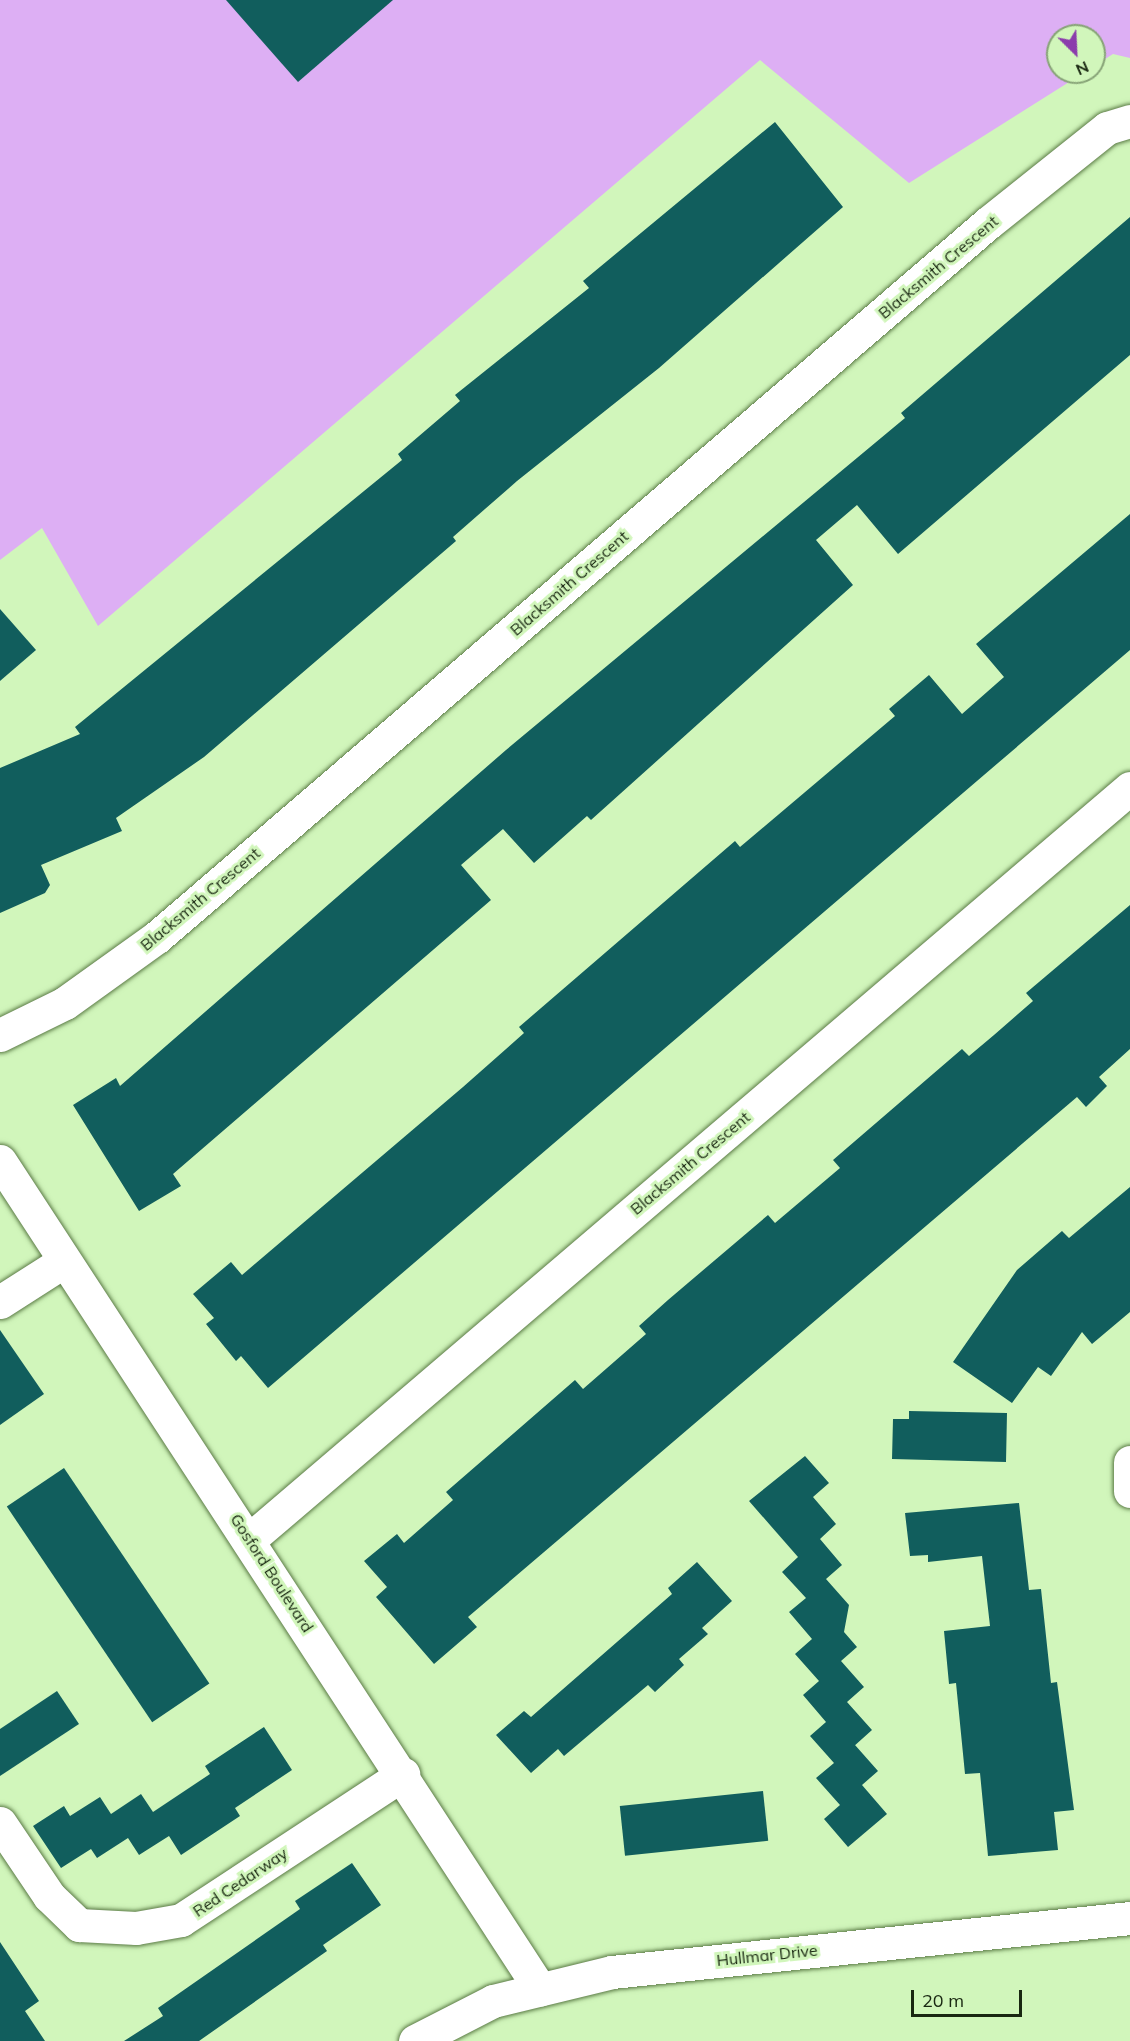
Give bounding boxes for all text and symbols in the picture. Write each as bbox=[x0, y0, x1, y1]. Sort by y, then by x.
north arrow bbox=[1046, 24, 1106, 84]
text: N bbox=[1073, 57, 1092, 80]
street label: Blacksmith Crescent bbox=[874, 211, 1002, 323]
street label: Blacksmith Crescent bbox=[506, 527, 632, 639]
street label: Blacksmith Crescent bbox=[136, 843, 264, 955]
street label: Blacksmith Crescent bbox=[626, 1107, 754, 1219]
street label: Gosford Boulevard bbox=[227, 1510, 317, 1636]
street label: Red Cedarway bbox=[189, 1843, 291, 1921]
street label: Hullmar Drive bbox=[716, 1940, 818, 1970]
scale bar bbox=[914, 1978, 1025, 2016]
text: 20 m bbox=[922, 1989, 964, 2012]

